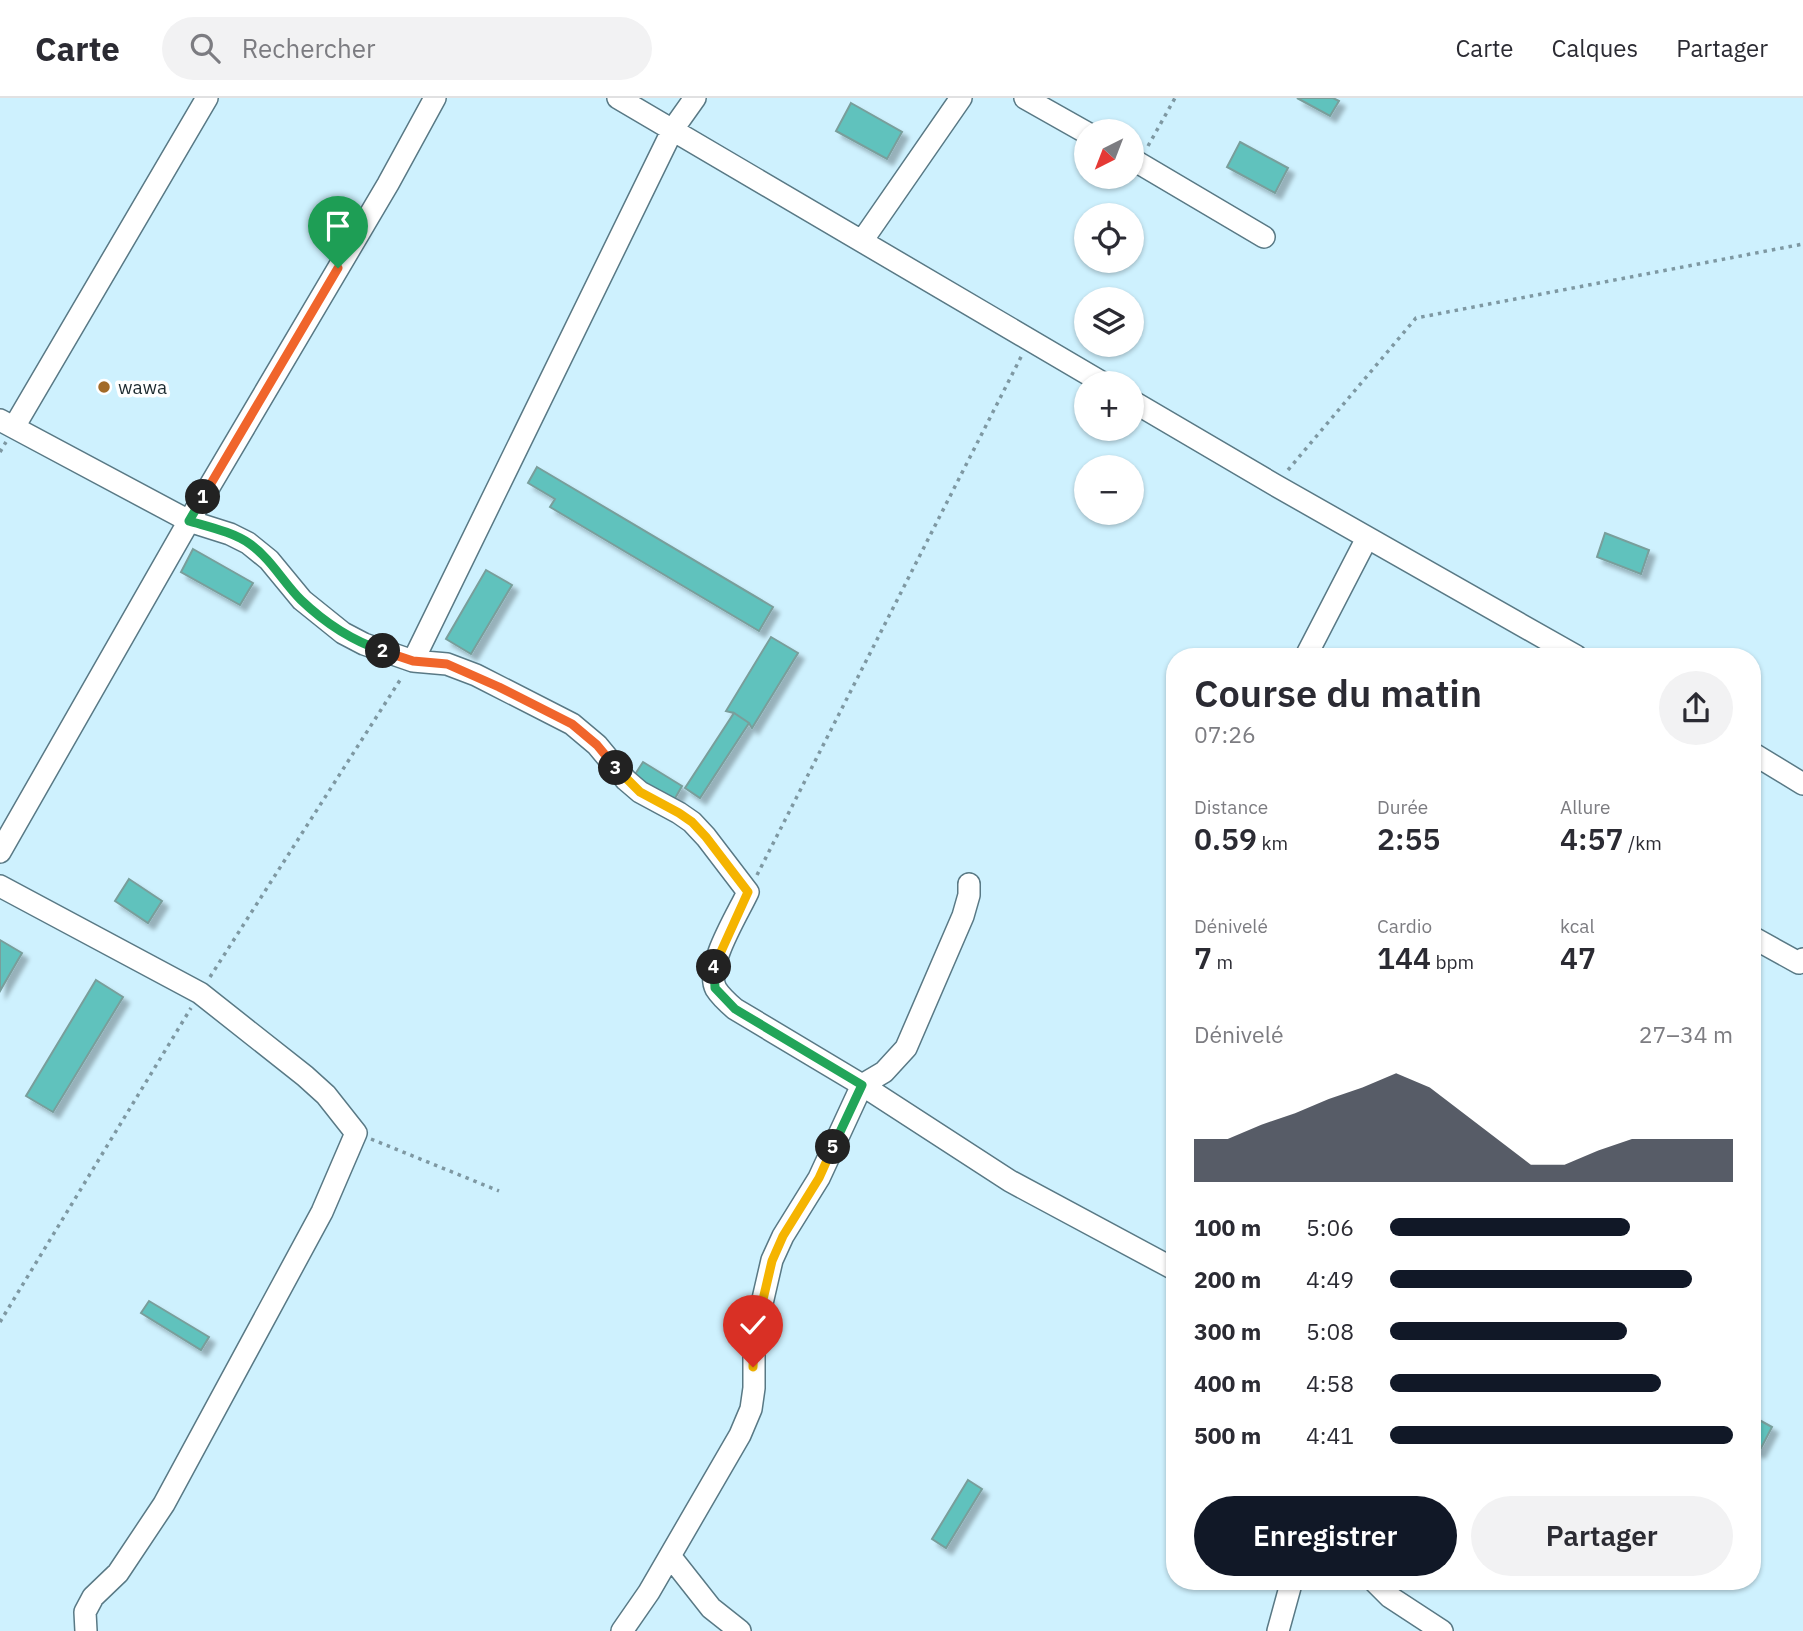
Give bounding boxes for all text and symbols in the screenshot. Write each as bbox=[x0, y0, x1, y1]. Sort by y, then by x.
search box bbox=[162, 17, 652, 80]
text: Carte bbox=[35, 27, 120, 70]
icon: search bbox=[186, 29, 224, 67]
text: Rechercher bbox=[242, 31, 376, 65]
text: Carte bbox=[1455, 32, 1514, 64]
text: Calques bbox=[1552, 32, 1638, 64]
text: Partager bbox=[1676, 32, 1768, 64]
north arrow bbox=[1074, 119, 1144, 189]
map controls bbox=[1074, 119, 1144, 525]
pin bbox=[308, 196, 368, 268]
button: locate bbox=[1074, 203, 1144, 273]
icon: arrive bbox=[319, 207, 357, 245]
button: layers bbox=[1074, 287, 1144, 357]
button: + bbox=[1074, 371, 1144, 441]
place label: wawa bbox=[118, 375, 167, 399]
marker: wawa bbox=[96, 379, 112, 395]
button: − bbox=[1074, 455, 1144, 525]
pin: 1 bbox=[186, 480, 220, 514]
text: 1 bbox=[197, 484, 208, 508]
pin: 2 bbox=[366, 634, 400, 668]
text: 2 bbox=[377, 638, 388, 662]
text: Course du matin bbox=[1194, 668, 1482, 717]
button: share bbox=[1659, 671, 1733, 745]
text: 07:26 bbox=[1194, 719, 1256, 749]
pin: 3 bbox=[598, 750, 634, 786]
text: 3 bbox=[610, 755, 621, 779]
text: Distance bbox=[1194, 795, 1268, 819]
text: Durée bbox=[1377, 795, 1428, 819]
text: Allure bbox=[1560, 795, 1611, 819]
text: 0.59 bbox=[1194, 819, 1257, 858]
text: 2:55 bbox=[1377, 819, 1441, 858]
text: 4:57 bbox=[1560, 819, 1624, 858]
text: km bbox=[1257, 831, 1288, 855]
text: /km bbox=[1624, 831, 1662, 855]
text: Dénivelé bbox=[1194, 914, 1268, 938]
text: Cardio bbox=[1377, 914, 1432, 938]
text: kcal bbox=[1560, 914, 1595, 938]
text: 7 bbox=[1194, 938, 1212, 977]
text: 144 bbox=[1377, 938, 1431, 977]
text: 47 bbox=[1560, 938, 1596, 977]
pin: 4 bbox=[696, 950, 732, 984]
text: m bbox=[1212, 950, 1233, 974]
text: bpm bbox=[1431, 950, 1474, 974]
text: 4 bbox=[708, 954, 719, 978]
text: Dénivelé bbox=[1194, 1019, 1284, 1049]
text: 27–34 m bbox=[1639, 1019, 1733, 1049]
pin: 5 bbox=[816, 1130, 850, 1164]
text: 5 bbox=[827, 1134, 838, 1158]
text: 100 m bbox=[1194, 1212, 1261, 1242]
text: 5:06 bbox=[1306, 1212, 1354, 1242]
text: 200 m bbox=[1194, 1264, 1261, 1294]
text: 4:49 bbox=[1306, 1264, 1354, 1294]
pin bbox=[723, 1295, 783, 1367]
icon: check bbox=[734, 1306, 772, 1344]
text: 300 m bbox=[1194, 1316, 1261, 1346]
text: 5:08 bbox=[1306, 1316, 1354, 1346]
text: 400 m bbox=[1194, 1368, 1261, 1398]
text: 4:58 bbox=[1306, 1368, 1354, 1398]
text: 500 m bbox=[1194, 1420, 1261, 1450]
text: 4:41 bbox=[1306, 1420, 1354, 1450]
button: Enregistrer bbox=[1194, 1496, 1457, 1576]
button: Partager bbox=[1471, 1496, 1733, 1576]

